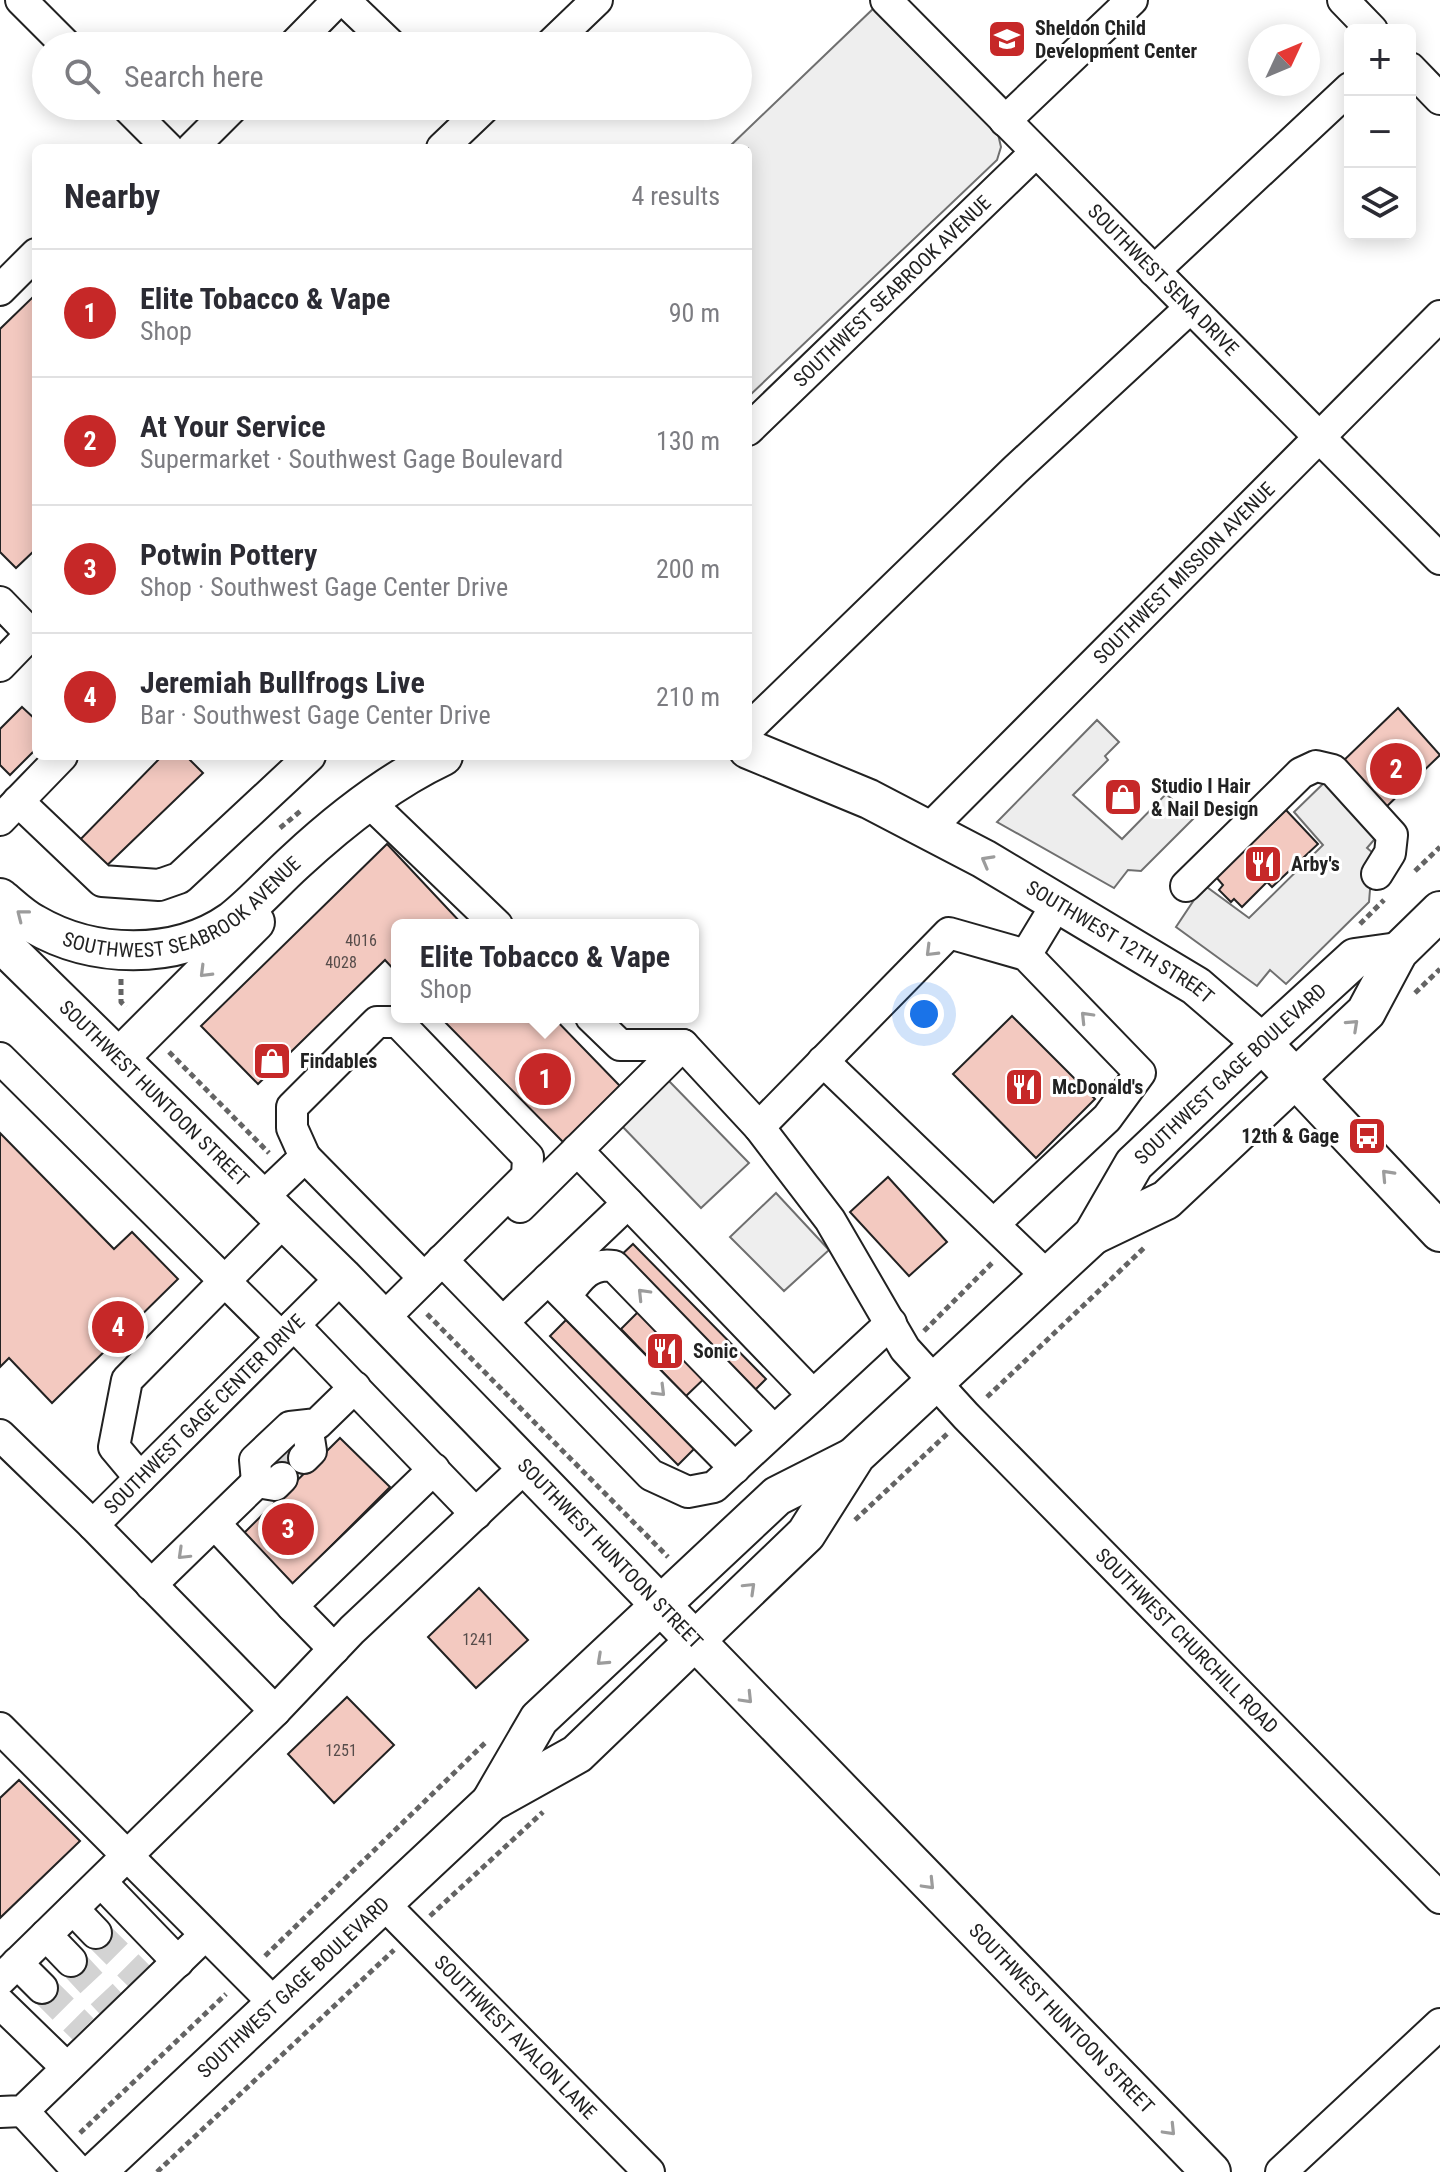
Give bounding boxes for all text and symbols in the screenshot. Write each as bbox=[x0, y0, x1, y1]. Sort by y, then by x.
place label: Sheldon Child Development Center bbox=[1035, 16, 1198, 63]
school or university icon: Sheldon Child Development Center bbox=[986, 18, 1028, 60]
north arrow bbox=[1248, 24, 1320, 96]
map controls bbox=[1344, 24, 1416, 240]
button: + bbox=[1344, 24, 1416, 96]
search box bbox=[32, 32, 752, 120]
icon: search bbox=[60, 54, 104, 98]
text: Search here bbox=[124, 59, 264, 94]
button: − bbox=[1344, 96, 1416, 168]
button: layers bbox=[1344, 168, 1416, 240]
text: Nearby bbox=[64, 176, 160, 216]
text: 4 results bbox=[631, 181, 720, 211]
street label: SOUTHWEST SEABROOK AVENUE bbox=[788, 190, 996, 392]
street label: SOUTHWEST SENA DRIVE bbox=[1083, 199, 1244, 361]
text: Elite Tobacco & Vape bbox=[140, 281, 390, 316]
text: 1 bbox=[83, 298, 97, 328]
text: 90 m bbox=[669, 298, 720, 328]
text: Shop bbox=[140, 316, 192, 346]
text: At Your Service bbox=[140, 409, 326, 444]
text: 2 bbox=[83, 426, 97, 456]
text: 130 m bbox=[656, 426, 720, 456]
text: Supermarket · Southwest Gage Boulevard bbox=[140, 444, 563, 474]
street label: SOUTHWEST MISSION AVENUE bbox=[1088, 477, 1280, 669]
text: Potwin Pottery bbox=[140, 537, 317, 572]
text: 3 bbox=[83, 554, 97, 584]
text: 200 m bbox=[656, 554, 720, 584]
text: Shop · Southwest Gage Center Drive bbox=[140, 572, 508, 602]
text: Jeremiah Bullfrogs Live bbox=[140, 665, 425, 700]
text: 4 bbox=[83, 682, 97, 712]
text: 210 m bbox=[656, 682, 720, 712]
text: Bar · Southwest Gage Center Drive bbox=[140, 700, 491, 730]
pin: 2 bbox=[1370, 739, 1422, 799]
place label: Studio I Hair & Nail Design bbox=[1151, 774, 1258, 821]
shop icon: Studio I Hair & Nail Design bbox=[1102, 776, 1144, 818]
restaurant icon: Arby's bbox=[1242, 843, 1284, 885]
street label: SOUTHWEST SEABROOK AVENUE bbox=[60, 851, 305, 962]
place label: Arby's bbox=[1291, 852, 1340, 876]
one-way arrow bbox=[981, 855, 996, 871]
street label: SOUTHWEST 12TH STREET bbox=[1022, 875, 1219, 1008]
one-way arrow bbox=[16, 911, 31, 925]
popup bbox=[391, 919, 699, 1023]
house number: 4016 bbox=[345, 931, 377, 950]
text: Elite Tobacco & Vape bbox=[420, 939, 670, 974]
one-way arrow bbox=[926, 942, 940, 956]
house number: 4028 bbox=[325, 953, 357, 972]
one-way arrow bbox=[200, 963, 214, 977]
text: Shop bbox=[420, 974, 472, 1004]
street label: SOUTHWEST GAGE BOULEVARD bbox=[1129, 978, 1331, 1169]
your location bbox=[904, 994, 944, 1034]
street label: SOUTHWEST HUNTOON STREET bbox=[55, 995, 254, 1191]
one-way arrow bbox=[1080, 1012, 1095, 1026]
one-way arrow bbox=[1343, 1020, 1358, 1034]
shop icon: Findables bbox=[251, 1040, 293, 1082]
place label: Findables bbox=[300, 1049, 377, 1073]
pin: 1 bbox=[519, 1049, 571, 1109]
restaurant icon: McDonald's bbox=[1003, 1066, 1045, 1108]
place label: McDonald's bbox=[1052, 1075, 1143, 1099]
bus stop icon: 12th & Gage bbox=[1346, 1115, 1388, 1157]
place label: 12th & Gage bbox=[1241, 1124, 1339, 1148]
one-way arrow bbox=[1382, 1169, 1396, 1184]
one-way arrow bbox=[638, 1289, 652, 1303]
pin: 4 bbox=[92, 1297, 144, 1357]
street label: SOUTHWEST GAGE CENTER DRIVE bbox=[99, 1309, 310, 1519]
restaurant icon: Sonic bbox=[644, 1330, 686, 1372]
place label: Sonic bbox=[693, 1339, 738, 1363]
one-way arrow bbox=[650, 1382, 665, 1396]
street label: SOUTHWEST HUNTOON STREET bbox=[513, 1453, 708, 1653]
pin: 3 bbox=[262, 1499, 314, 1559]
street label: SOUTHWEST CHURCHILL ROAD bbox=[1091, 1543, 1283, 1738]
one-way arrow bbox=[178, 1545, 192, 1560]
one-way arrow bbox=[741, 1583, 755, 1597]
house number: 1241 bbox=[462, 1630, 494, 1649]
one-way arrow bbox=[597, 1651, 612, 1665]
one-way arrow bbox=[738, 1689, 753, 1703]
house number: 1251 bbox=[325, 1741, 357, 1760]
one-way arrow bbox=[920, 1875, 934, 1889]
street label: SOUTHWEST GAGE BOULEVARD bbox=[192, 1892, 394, 2083]
street label: SOUTHWEST HUNTOON STREET bbox=[964, 1918, 1159, 2118]
street label: SOUTHWEST AVALON LANE bbox=[429, 1950, 602, 2124]
one-way arrow bbox=[1160, 2121, 1175, 2135]

